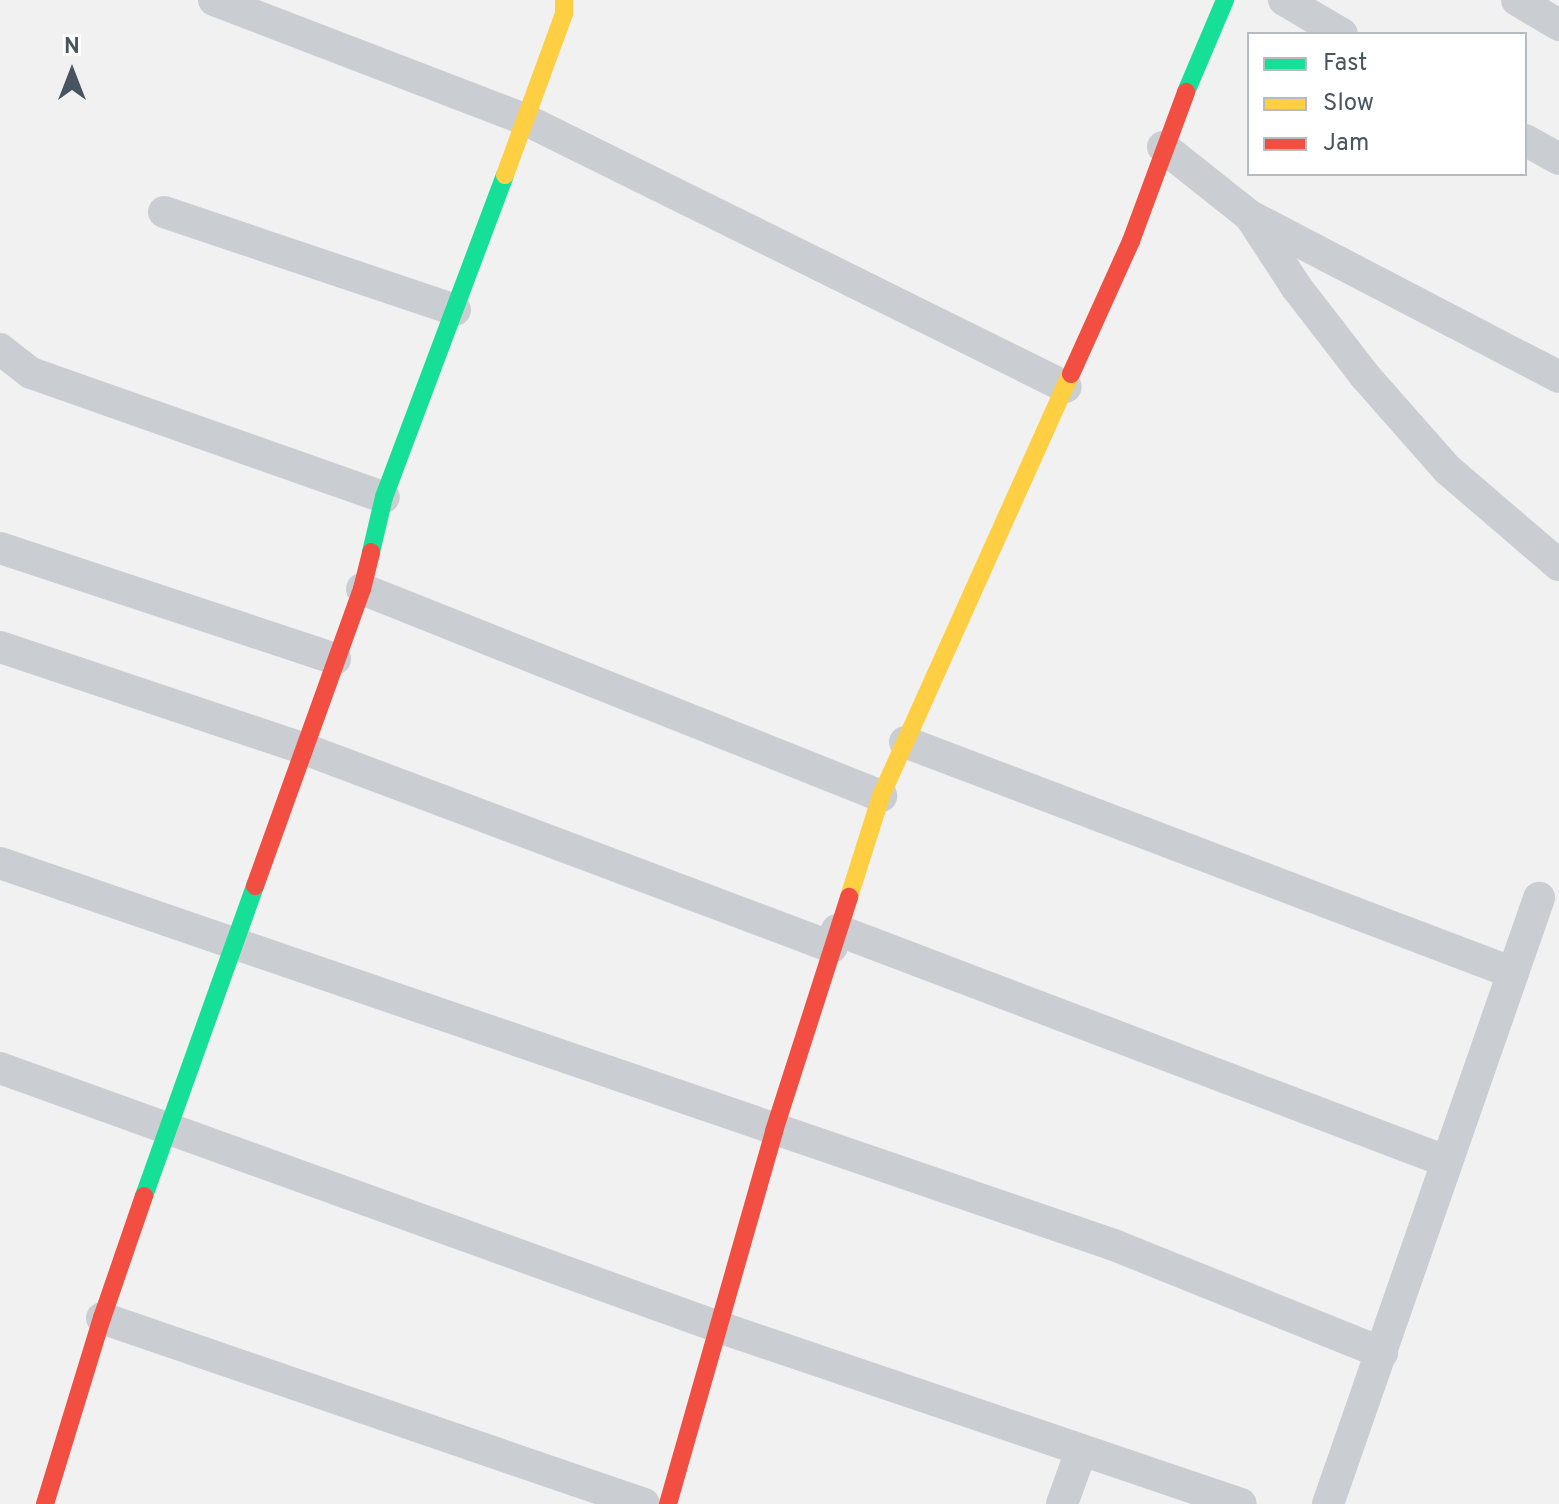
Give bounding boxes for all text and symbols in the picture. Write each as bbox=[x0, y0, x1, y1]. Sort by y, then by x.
north arrow bbox=[32, 32, 112, 112]
legend bbox=[1247, 32, 1527, 176]
text: N bbox=[64, 34, 80, 61]
text: Fast bbox=[1323, 49, 1367, 79]
text: Slow bbox=[1323, 89, 1374, 119]
text: Jam bbox=[1323, 129, 1369, 159]

